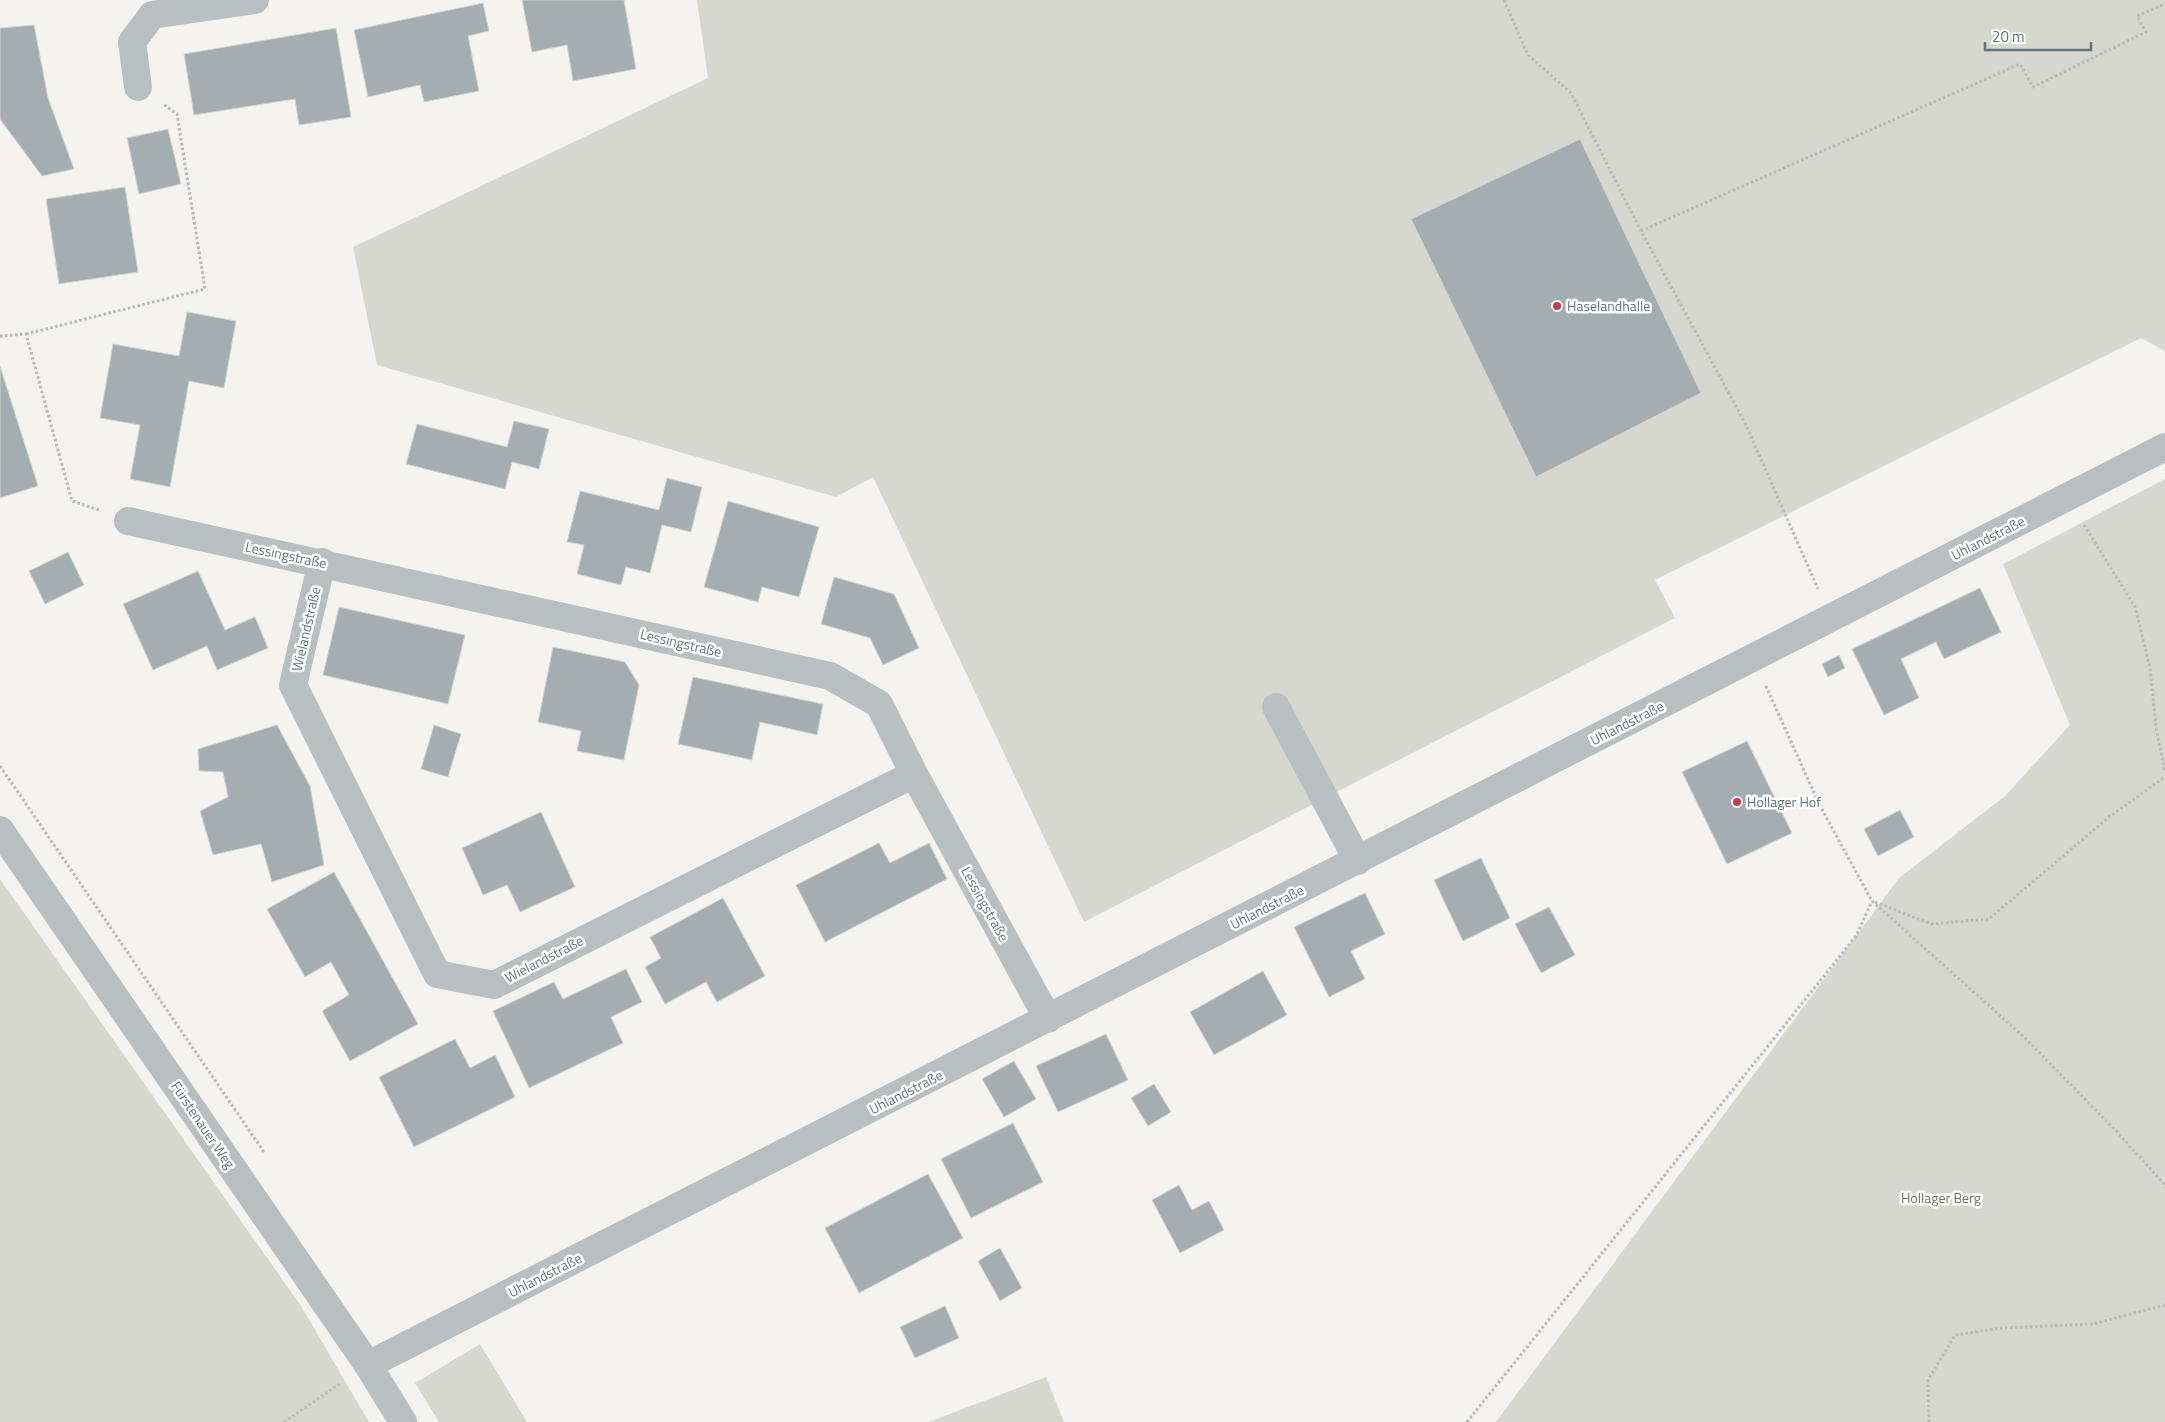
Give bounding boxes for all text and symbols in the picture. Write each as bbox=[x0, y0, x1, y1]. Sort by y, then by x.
scale bar bbox=[1985, 20, 2091, 52]
text: 20 m bbox=[1992, 25, 2025, 48]
place label: Haselandhalle bbox=[1567, 295, 1650, 316]
marker: Haselandhalle bbox=[1551, 300, 1563, 312]
street label: Uhlandstraße bbox=[1947, 510, 2028, 565]
street label: Lessingstraße bbox=[243, 536, 329, 573]
street label: Wielandstraße bbox=[286, 585, 325, 673]
street label: Lessingstraße bbox=[638, 623, 724, 662]
street label: Uhlandstraße bbox=[1586, 695, 1667, 750]
place label: Hollager Hof bbox=[1747, 791, 1821, 812]
marker: Hollager Hof bbox=[1731, 796, 1743, 808]
street label: Lessingstraße bbox=[956, 862, 1015, 945]
street label: Uhlandstraße bbox=[1226, 879, 1307, 934]
street label: Wielandstraße bbox=[501, 930, 587, 987]
street label: Uhlandstraße bbox=[865, 1064, 946, 1119]
street label: Fürstenauer Weg bbox=[166, 1077, 240, 1173]
park label: Hollager Berg bbox=[1901, 1187, 1981, 1208]
street label: Uhlandstraße bbox=[504, 1247, 585, 1302]

